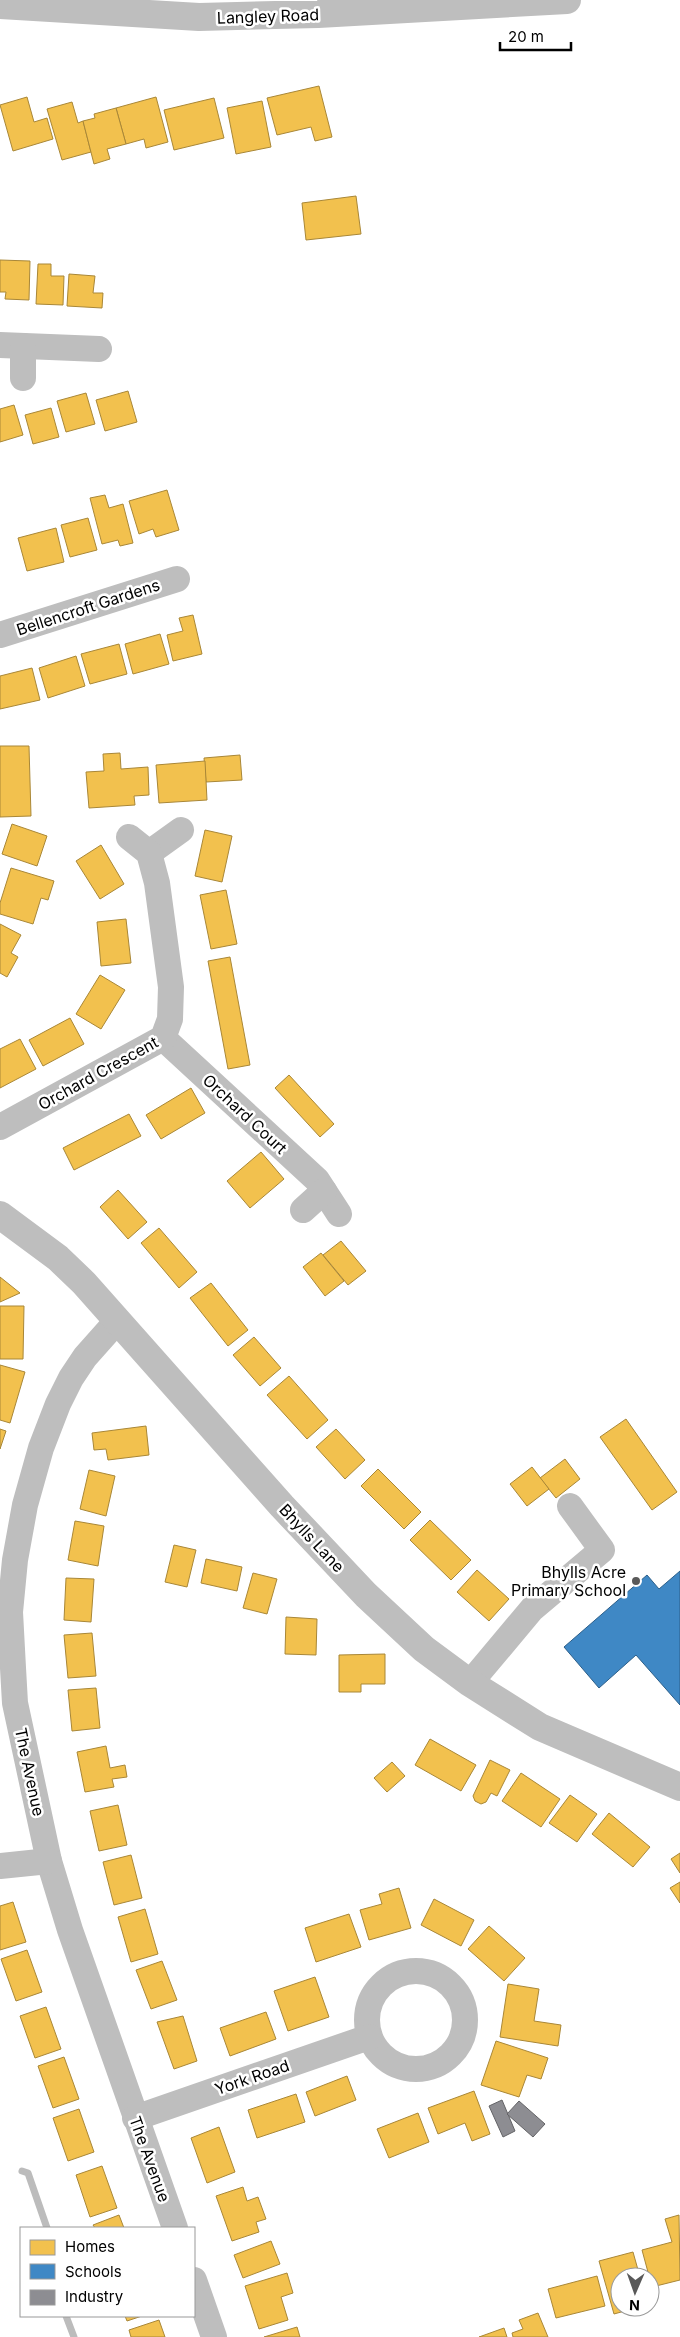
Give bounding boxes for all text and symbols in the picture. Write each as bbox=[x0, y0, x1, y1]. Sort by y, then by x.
street label: Langley Road bbox=[217, 4, 319, 28]
scale bar bbox=[500, 20, 571, 52]
text: 20 m bbox=[508, 27, 544, 46]
street label: Bellencroft Gardens bbox=[14, 574, 162, 640]
street label: Orchard Crescent bbox=[35, 1032, 161, 1114]
street label: Orchard Court bbox=[199, 1070, 291, 1158]
street label: Bhylls Lane bbox=[275, 1500, 349, 1576]
place label: Bhylls Acre Primary School bbox=[511, 1562, 626, 1600]
marker: Bhylls Acre Primary School bbox=[630, 1575, 642, 1587]
street label: The Avenue bbox=[11, 1726, 49, 1818]
street label: York Road bbox=[212, 2055, 292, 2099]
street label: The Avenue bbox=[125, 2113, 175, 2205]
legend bbox=[20, 2227, 195, 2317]
text: Homes bbox=[65, 2237, 115, 2256]
text: Schools bbox=[65, 2262, 122, 2281]
north arrow bbox=[610, 2267, 660, 2317]
text: Industry bbox=[65, 2287, 124, 2306]
text: N bbox=[629, 2297, 640, 2314]

